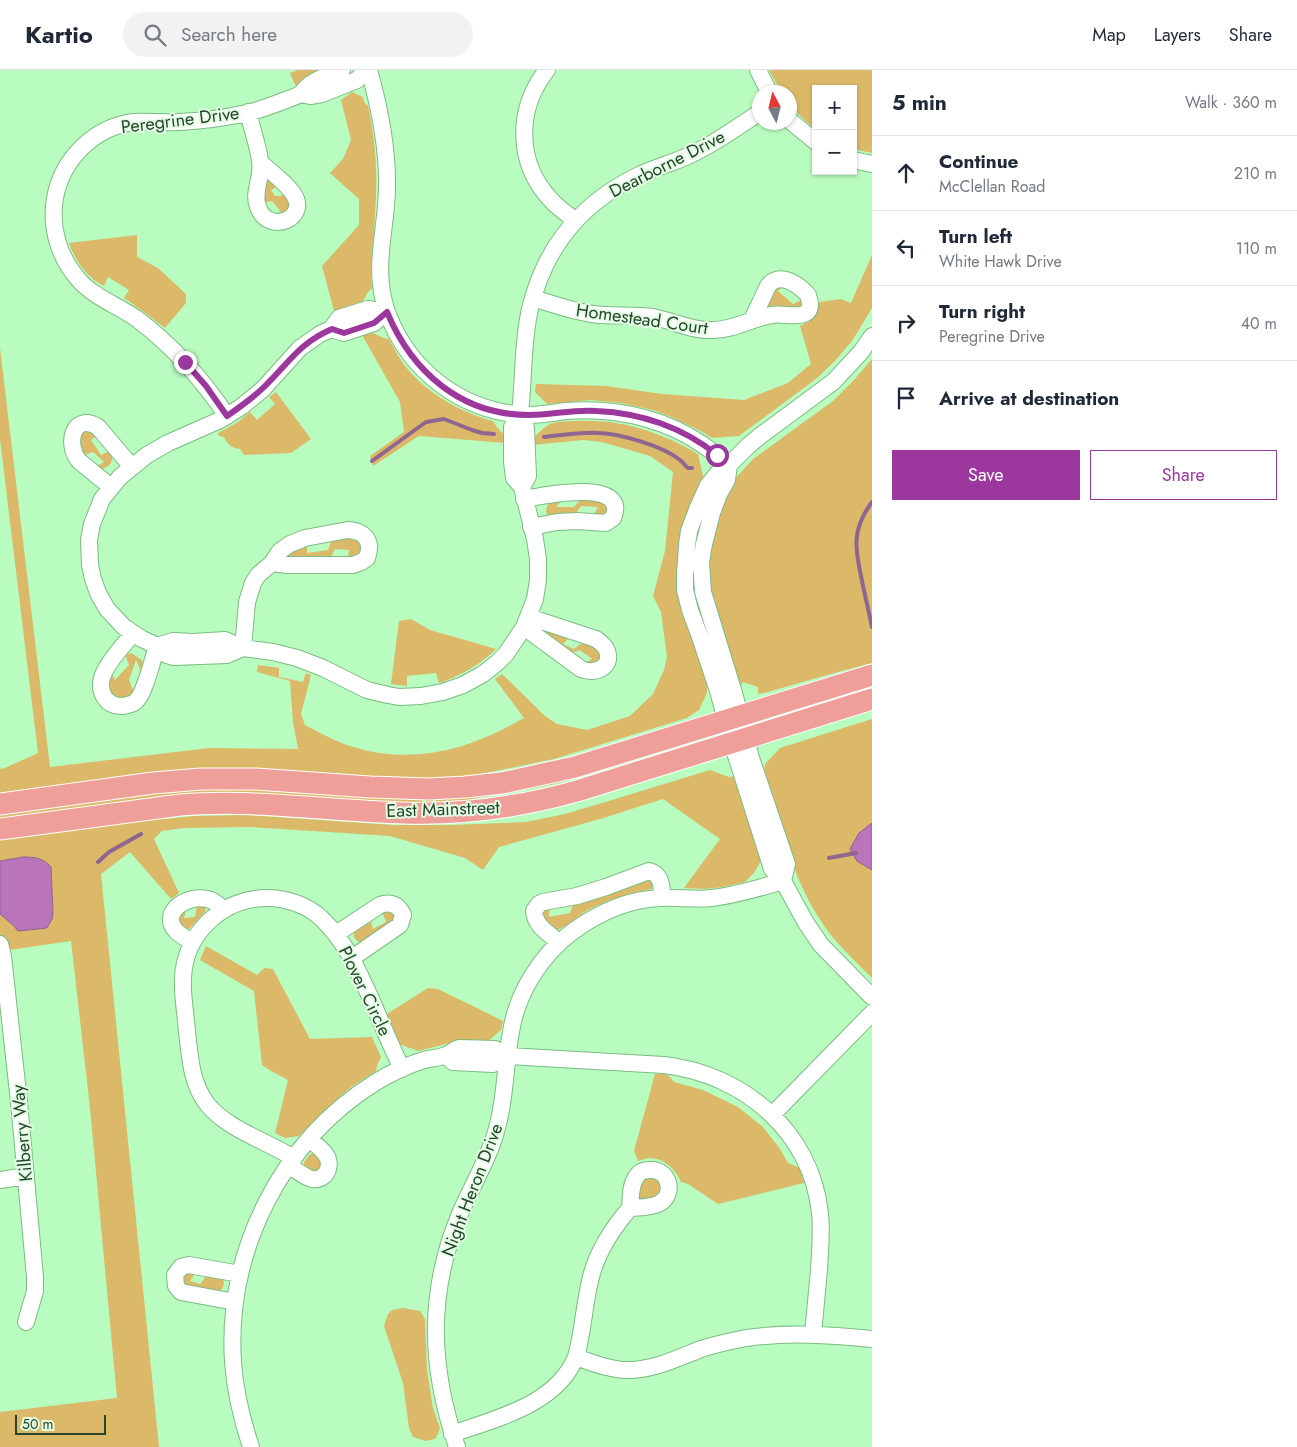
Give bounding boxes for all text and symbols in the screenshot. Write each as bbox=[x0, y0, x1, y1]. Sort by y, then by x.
search box bbox=[123, 12, 473, 57]
text: Kartio bbox=[25, 17, 93, 52]
icon: search bbox=[141, 21, 169, 49]
text: Search here bbox=[181, 21, 277, 48]
text: Map bbox=[1092, 22, 1126, 48]
text: Layers bbox=[1154, 22, 1201, 48]
text: Share bbox=[1229, 22, 1272, 48]
north arrow bbox=[752, 85, 797, 130]
map controls bbox=[812, 85, 857, 175]
button: + bbox=[812, 85, 857, 130]
text: 5 min bbox=[892, 88, 947, 118]
text: Walk · 360 m bbox=[1185, 91, 1277, 114]
street label: Peregrine Drive bbox=[119, 100, 241, 140]
street label: Dearborne Drive bbox=[605, 124, 729, 204]
button: − bbox=[812, 130, 857, 175]
text: Continue bbox=[939, 148, 1018, 175]
icon: ahead bbox=[892, 159, 920, 187]
text: 210 m bbox=[1234, 162, 1277, 185]
text: McClellan Road bbox=[939, 175, 1045, 198]
text: Turn left bbox=[939, 223, 1012, 250]
icon: left bbox=[892, 234, 920, 262]
text: 110 m bbox=[1236, 237, 1277, 260]
text: White Hawk Drive bbox=[939, 250, 1062, 273]
street label: Homestead Court bbox=[574, 297, 710, 341]
text: Turn right bbox=[939, 298, 1025, 325]
icon: right bbox=[892, 309, 920, 337]
text: 40 m bbox=[1241, 312, 1277, 335]
text: Peregrine Drive bbox=[939, 325, 1045, 348]
route end bbox=[174, 351, 197, 374]
icon: arrive bbox=[892, 384, 920, 412]
text: Arrive at destination bbox=[939, 385, 1119, 412]
route start bbox=[706, 444, 729, 467]
button: Save bbox=[892, 450, 1080, 500]
button: Share bbox=[1090, 450, 1277, 500]
street label: East Mainstreet bbox=[386, 794, 501, 824]
street label: Plover Circle bbox=[332, 942, 398, 1040]
street label: Kilberry Way bbox=[5, 1083, 39, 1183]
street label: Night Heron Drive bbox=[435, 1120, 509, 1260]
scale bar bbox=[15, 1412, 106, 1435]
text: 50 m bbox=[22, 1414, 53, 1434]

